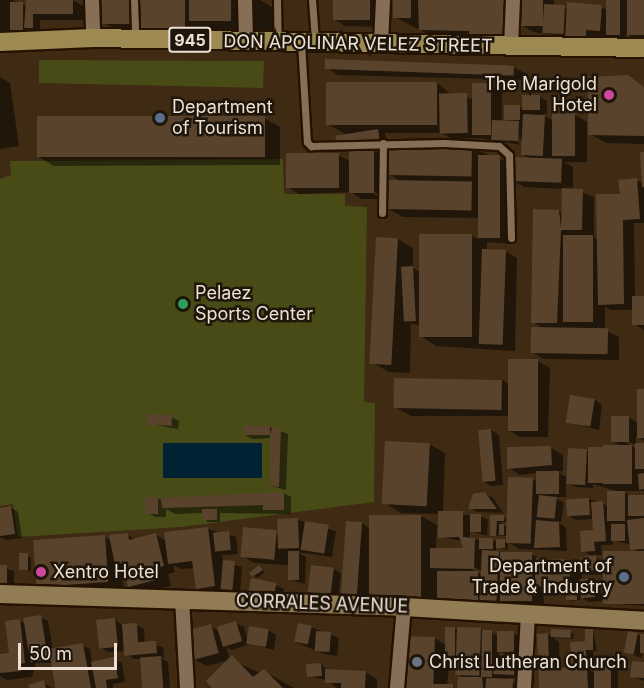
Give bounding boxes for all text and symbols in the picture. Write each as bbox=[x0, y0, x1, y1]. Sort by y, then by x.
road number: 945 bbox=[168, 27, 213, 53]
street label: DON APOLINAR VELEZ STREET bbox=[223, 31, 493, 57]
place label: The Marigold Hotel bbox=[484, 74, 597, 116]
marker: The Marigold Hotel bbox=[602, 88, 616, 102]
place label: Department of Tourism bbox=[172, 97, 273, 140]
marker: Department of Tourism bbox=[153, 111, 167, 125]
place label: Pelaez Sports Center bbox=[195, 283, 313, 326]
marker: Pelaez Sports Center bbox=[176, 297, 190, 311]
place label: Department of Trade & Industry bbox=[472, 556, 612, 598]
place label: Xentro Hotel bbox=[53, 561, 159, 583]
marker: Xentro Hotel bbox=[34, 565, 48, 579]
marker: Department of Trade & Industry bbox=[617, 570, 631, 584]
street label: CORRALES AVENUE bbox=[236, 590, 408, 618]
scale bar bbox=[21, 631, 120, 669]
text: 50 m bbox=[29, 643, 72, 664]
place label: Christ Lutheran Church bbox=[429, 651, 627, 673]
marker: Christ Lutheran Church bbox=[410, 655, 424, 669]

